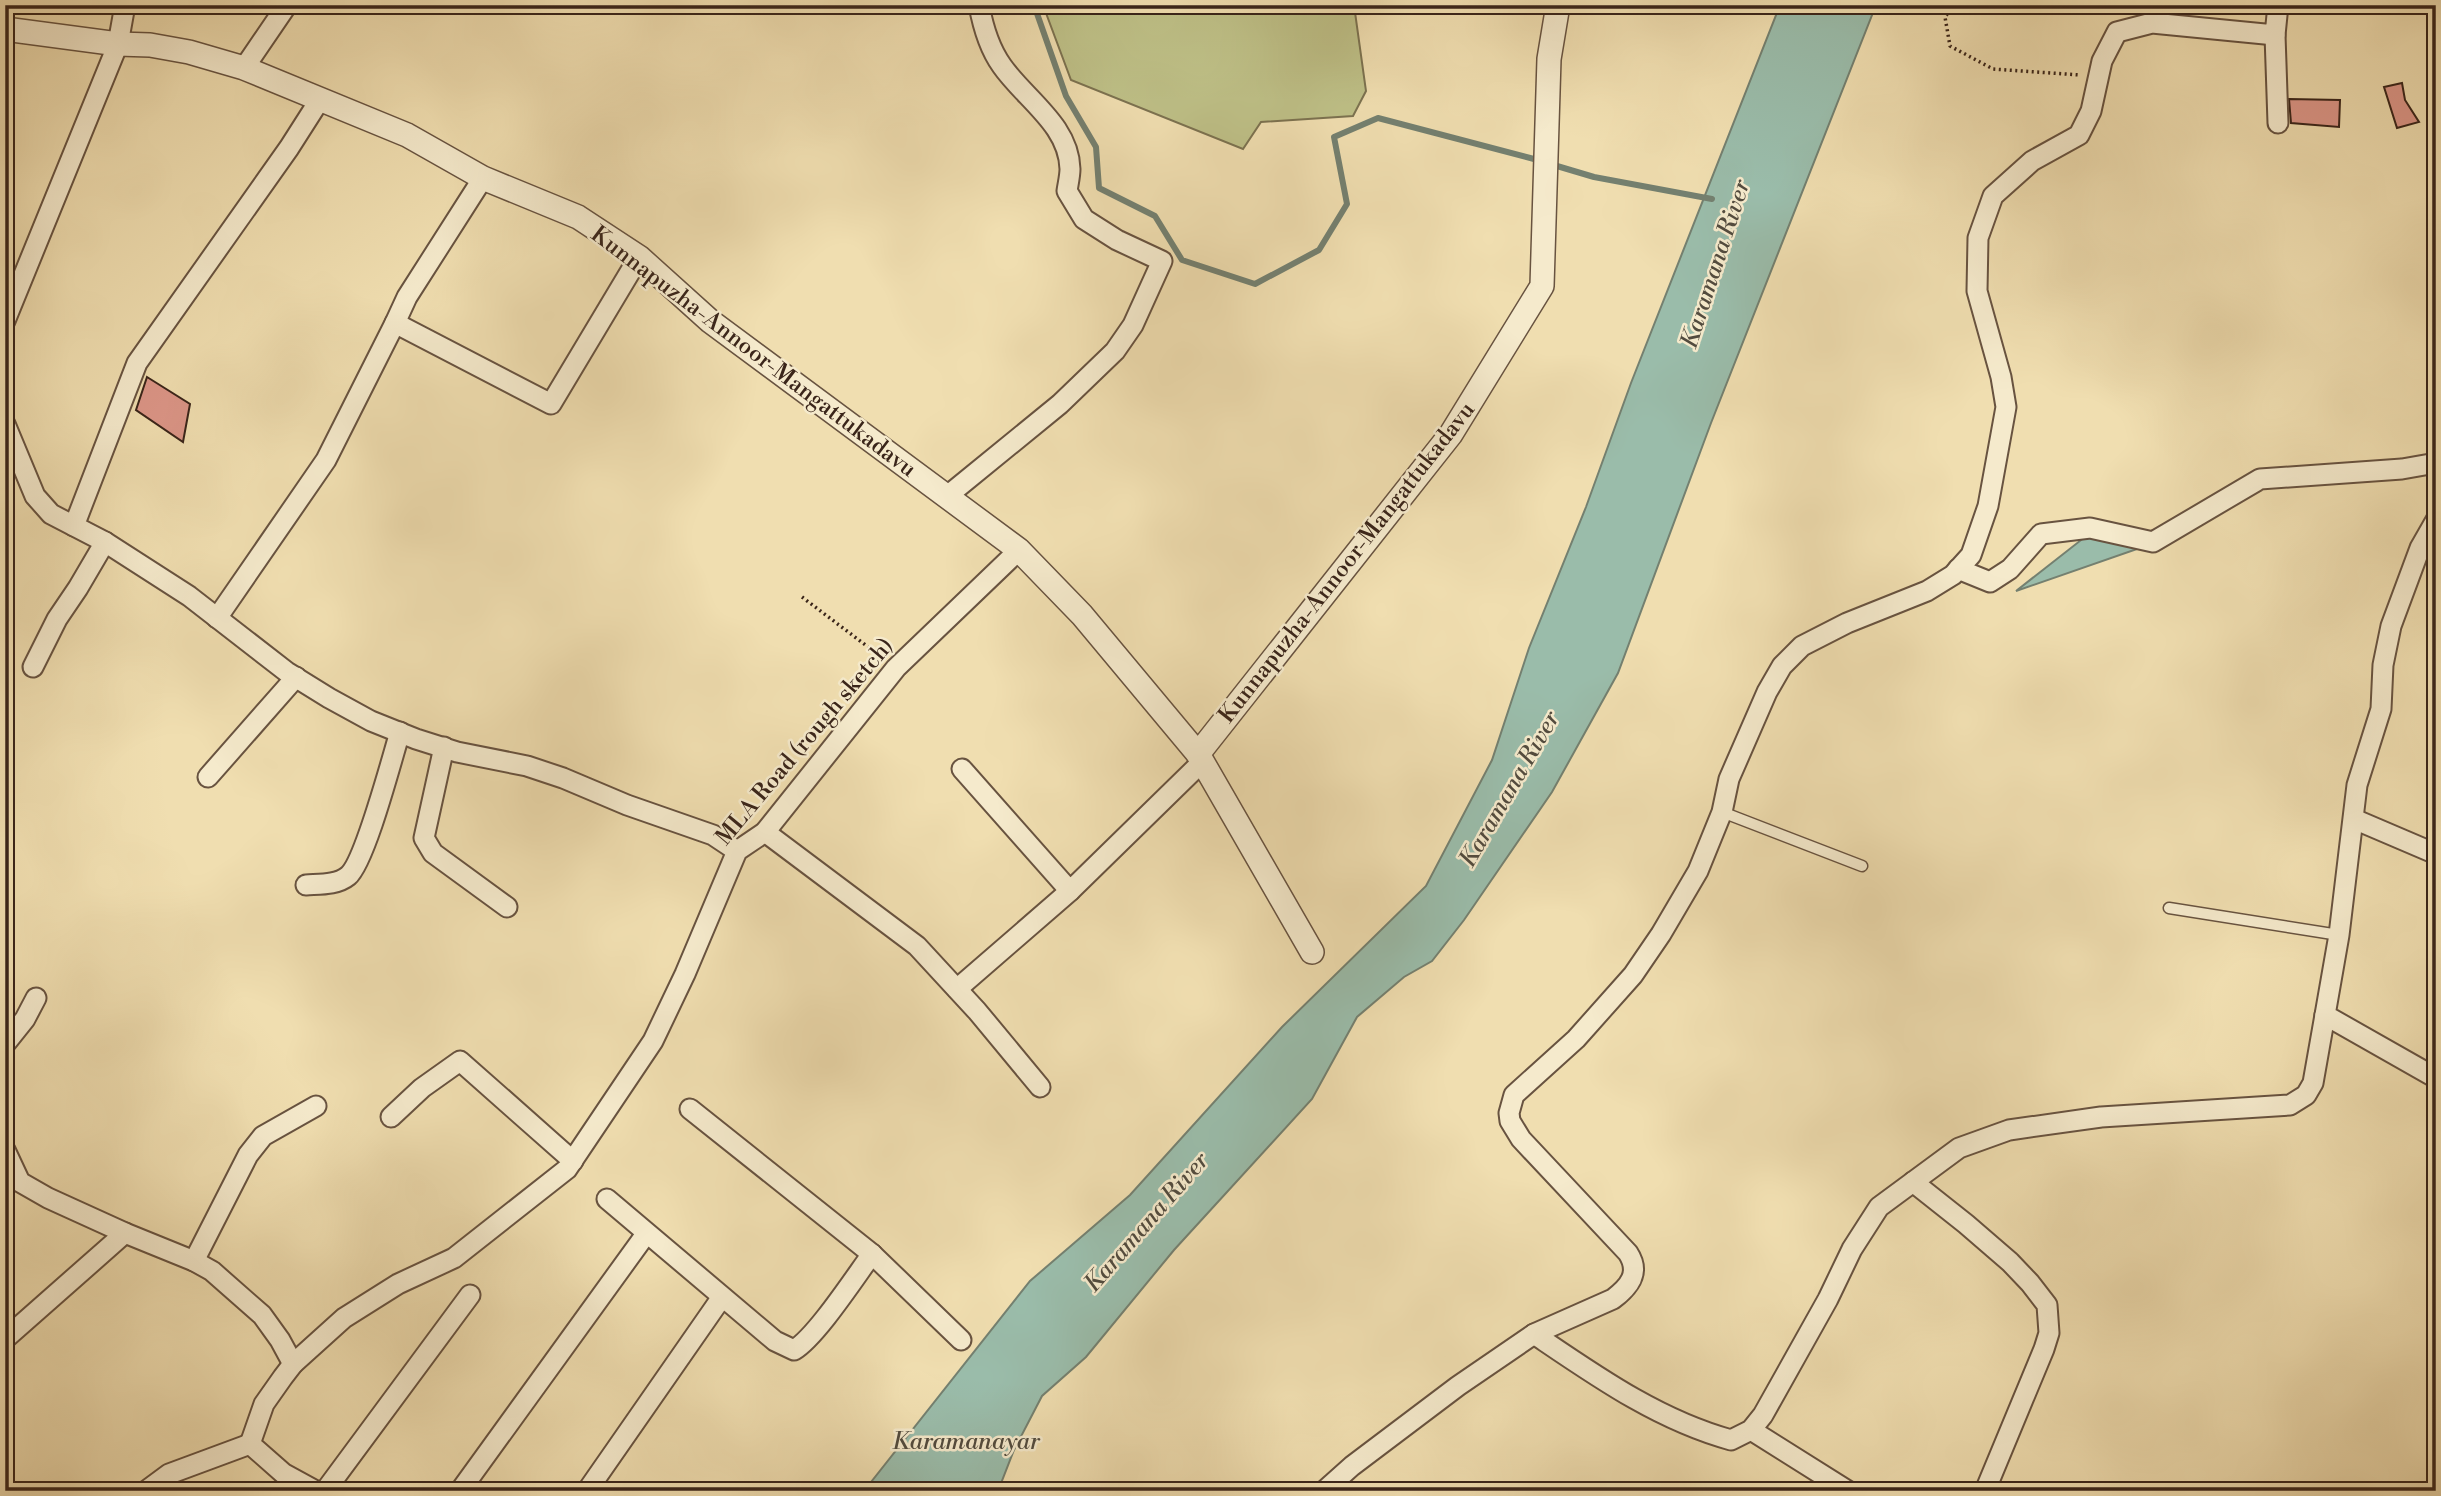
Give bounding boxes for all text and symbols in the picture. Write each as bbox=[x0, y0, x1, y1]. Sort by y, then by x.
water label: Karamana River bbox=[1675, 175, 1758, 353]
street label: Kunnapuzha-Annoor-Mangattukadavu bbox=[585, 220, 921, 483]
street label: Kunnapuzha-Annoor-Mangattukadavu bbox=[1213, 396, 1481, 729]
street label: MLA Road (rough sketch) bbox=[710, 632, 900, 851]
water label: Karamana River bbox=[1453, 705, 1567, 873]
water label: Karamana River bbox=[1078, 1146, 1216, 1299]
water label: Karamanayar bbox=[892, 1427, 1041, 1457]

